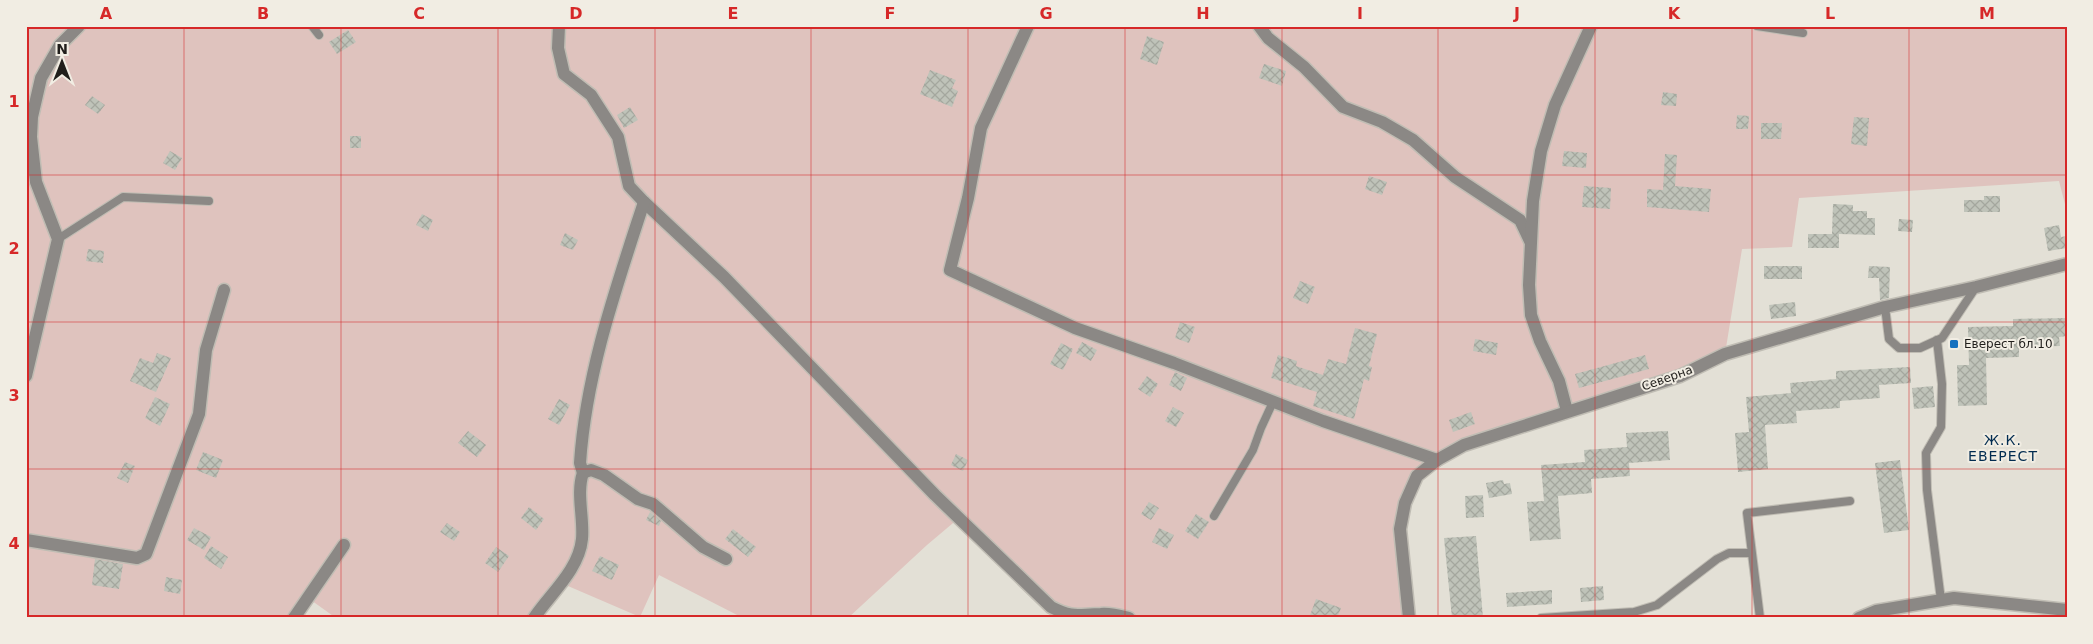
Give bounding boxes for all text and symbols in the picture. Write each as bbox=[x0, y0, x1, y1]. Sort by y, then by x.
text: A bbox=[100, 4, 113, 23]
text: B bbox=[257, 4, 269, 23]
text: C bbox=[413, 4, 425, 23]
text: D bbox=[569, 4, 583, 23]
text: E bbox=[728, 4, 738, 23]
text: F bbox=[885, 4, 895, 23]
text: G bbox=[1039, 4, 1053, 23]
text: H bbox=[1196, 4, 1210, 23]
text: I bbox=[1357, 4, 1363, 23]
text: J bbox=[1513, 4, 1520, 23]
text: K bbox=[1668, 4, 1681, 23]
text: L bbox=[1825, 4, 1835, 23]
text: M bbox=[1979, 4, 1995, 23]
north arrow bbox=[38, 38, 88, 88]
text: N bbox=[56, 41, 68, 57]
text: 1 bbox=[8, 92, 20, 111]
text: 2 bbox=[8, 239, 20, 258]
place label: Еверест бл.10 bbox=[1964, 337, 2053, 351]
marker: Еверест бл.10 bbox=[1948, 338, 1960, 350]
street label: Северна bbox=[1640, 362, 1694, 394]
text: 3 bbox=[8, 386, 20, 405]
district label: Ж.К. ЕВЕРЕСТ bbox=[1968, 432, 2038, 464]
text: 4 bbox=[8, 534, 20, 553]

